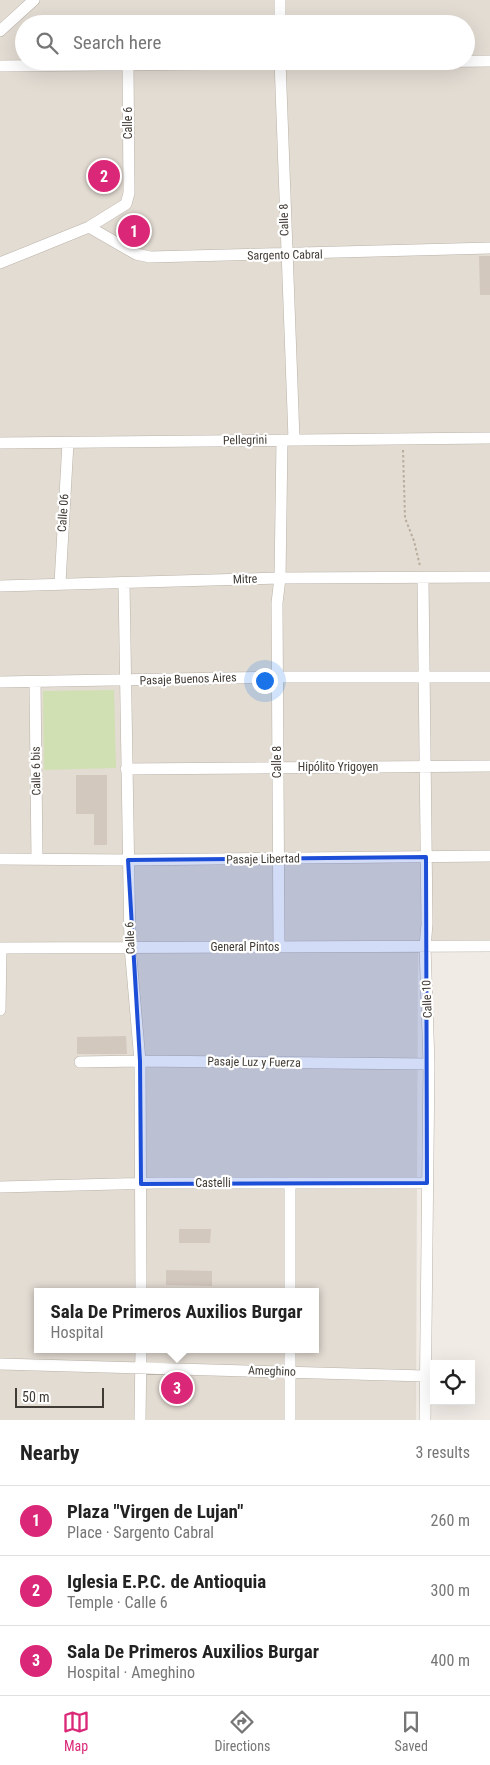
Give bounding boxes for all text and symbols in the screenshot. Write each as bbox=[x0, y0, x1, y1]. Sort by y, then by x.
search box bbox=[15, 15, 475, 70]
icon: search bbox=[33, 29, 61, 57]
text: Search here bbox=[73, 31, 161, 54]
street label: Calle 6 bbox=[121, 107, 135, 139]
pin: 2 bbox=[88, 157, 120, 195]
street label: Calle 8 bbox=[276, 204, 292, 236]
pin: 1 bbox=[118, 212, 150, 250]
street label: Sargento Cabral bbox=[247, 247, 323, 263]
street label: Pellegrini bbox=[223, 433, 267, 447]
street label: Calle 06 bbox=[55, 493, 71, 533]
street label: Mitre bbox=[232, 572, 258, 586]
your location bbox=[252, 668, 278, 694]
street label: Pasaje Buenos Aires bbox=[139, 670, 237, 688]
street label: Calle 6 bis bbox=[29, 746, 43, 796]
street label: Calle 8 bbox=[270, 746, 284, 778]
street label: Hipólito Yrigoyen bbox=[298, 760, 378, 774]
street label: Pasaje Libertad bbox=[226, 851, 300, 867]
street label: Calle 6 bbox=[122, 921, 138, 955]
street label: General Pintos bbox=[211, 940, 279, 954]
street label: Calle 10 bbox=[419, 980, 435, 1018]
street label: Pasaje Luz y Fuerza bbox=[207, 1054, 301, 1070]
street label: Castelli bbox=[195, 1176, 231, 1190]
popup bbox=[34, 1288, 319, 1353]
text: Sala De Primeros Auxilios Burgar bbox=[51, 1300, 302, 1323]
text: Hospital bbox=[51, 1323, 103, 1342]
map controls bbox=[430, 1360, 475, 1405]
button: locate bbox=[430, 1360, 475, 1405]
street label: Ameghino bbox=[248, 1363, 296, 1379]
pin: 3 bbox=[161, 1369, 193, 1407]
scale bar bbox=[15, 1385, 104, 1408]
text: 50 m bbox=[22, 1389, 50, 1405]
text: Nearby bbox=[20, 1441, 79, 1465]
text: 3 results bbox=[415, 1443, 470, 1462]
text: Plaza "Virgen de Lujan" bbox=[67, 1500, 243, 1523]
text: 1 bbox=[32, 1511, 40, 1530]
text: 260 m bbox=[431, 1511, 470, 1530]
text: Place · Sargento Cabral bbox=[67, 1523, 214, 1542]
text: Iglesia E.P.C. de Antioquia bbox=[67, 1570, 266, 1593]
text: 2 bbox=[32, 1581, 40, 1600]
text: 300 m bbox=[431, 1581, 470, 1600]
text: Temple · Calle 6 bbox=[67, 1593, 168, 1612]
text: Sala De Primeros Auxilios Burgar bbox=[67, 1640, 319, 1663]
text: 3 bbox=[32, 1651, 40, 1670]
text: 400 m bbox=[431, 1651, 470, 1670]
text: Hospital · Ameghino bbox=[67, 1663, 195, 1682]
tab: Map bbox=[62, 1708, 90, 1754]
tab: Directions bbox=[214, 1708, 270, 1754]
tab: Saved bbox=[395, 1708, 428, 1754]

